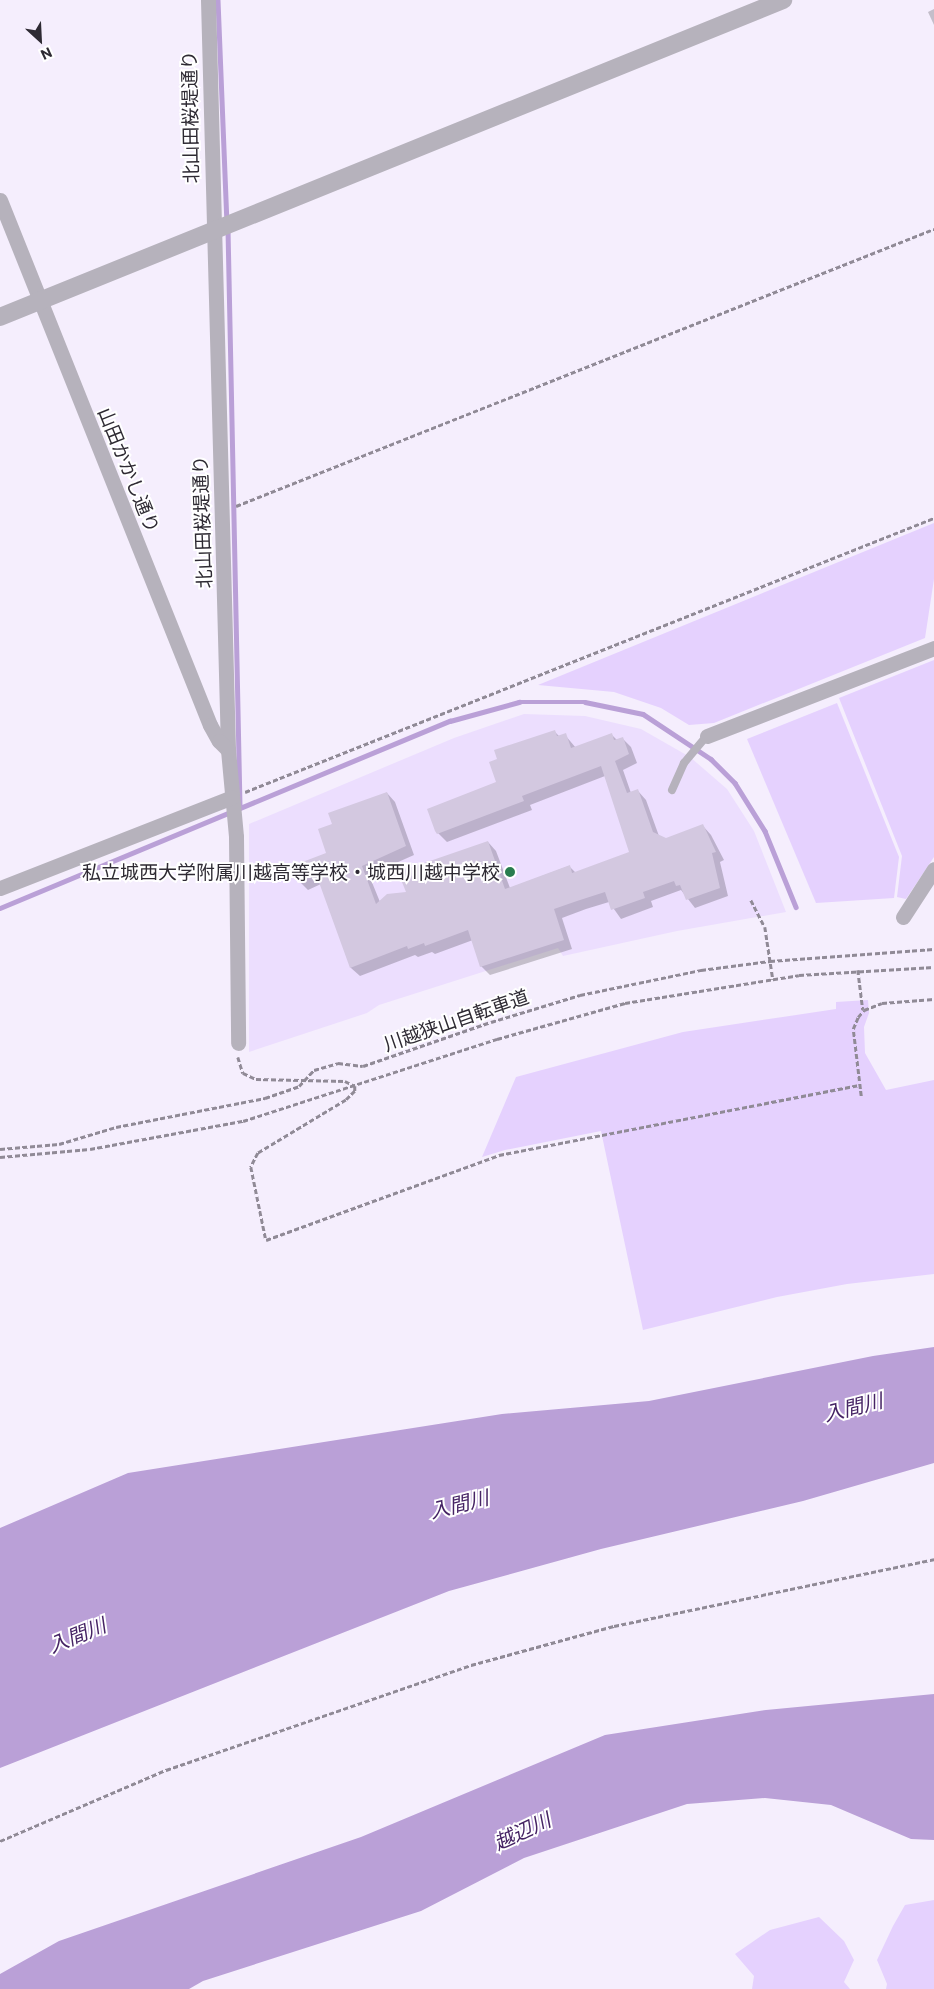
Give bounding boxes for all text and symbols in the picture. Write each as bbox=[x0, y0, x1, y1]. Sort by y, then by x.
north arrow bbox=[15, 15, 65, 65]
text: N bbox=[38, 44, 55, 64]
street label: 北山田桜堤通り bbox=[177, 50, 203, 184]
street label: 山田かかし通り bbox=[94, 404, 164, 536]
street label: 北山田桜堤通り bbox=[188, 455, 216, 589]
place label: 私立城西大学附属川越高等学校・城西川越中学校 bbox=[82, 861, 500, 883]
marker: 私立城西大学附属川越高等学校・城西川越中学校 bbox=[504, 866, 516, 878]
street label: 川越狭山自転車道 bbox=[380, 984, 532, 1056]
water label: 入間川 bbox=[821, 1388, 885, 1426]
water label: 入間川 bbox=[427, 1485, 491, 1523]
water label: 入間川 bbox=[45, 1613, 109, 1657]
water label: 越辺川 bbox=[490, 1807, 554, 1855]

